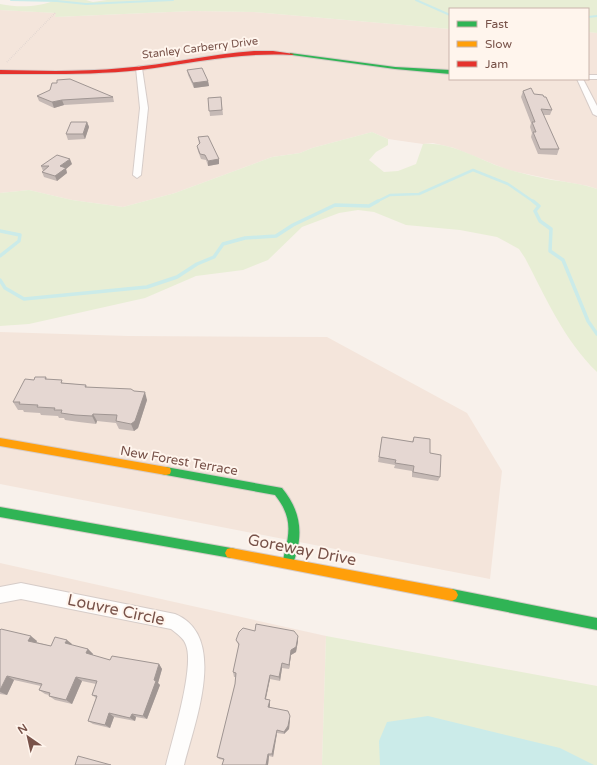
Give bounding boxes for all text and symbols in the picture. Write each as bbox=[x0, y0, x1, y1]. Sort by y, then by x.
legend bbox=[449, 8, 589, 80]
text: Fast bbox=[485, 17, 509, 31]
street label: Stanley Carberry Drive bbox=[141, 34, 259, 62]
text: Slow bbox=[485, 37, 512, 51]
text: Jam bbox=[485, 57, 508, 71]
street label: New Forest Terrace bbox=[119, 443, 239, 479]
street label: Goreway Drive bbox=[246, 530, 358, 570]
street label: Louvre Circle bbox=[66, 590, 166, 630]
north arrow bbox=[8, 717, 48, 757]
text: N bbox=[15, 721, 30, 737]

